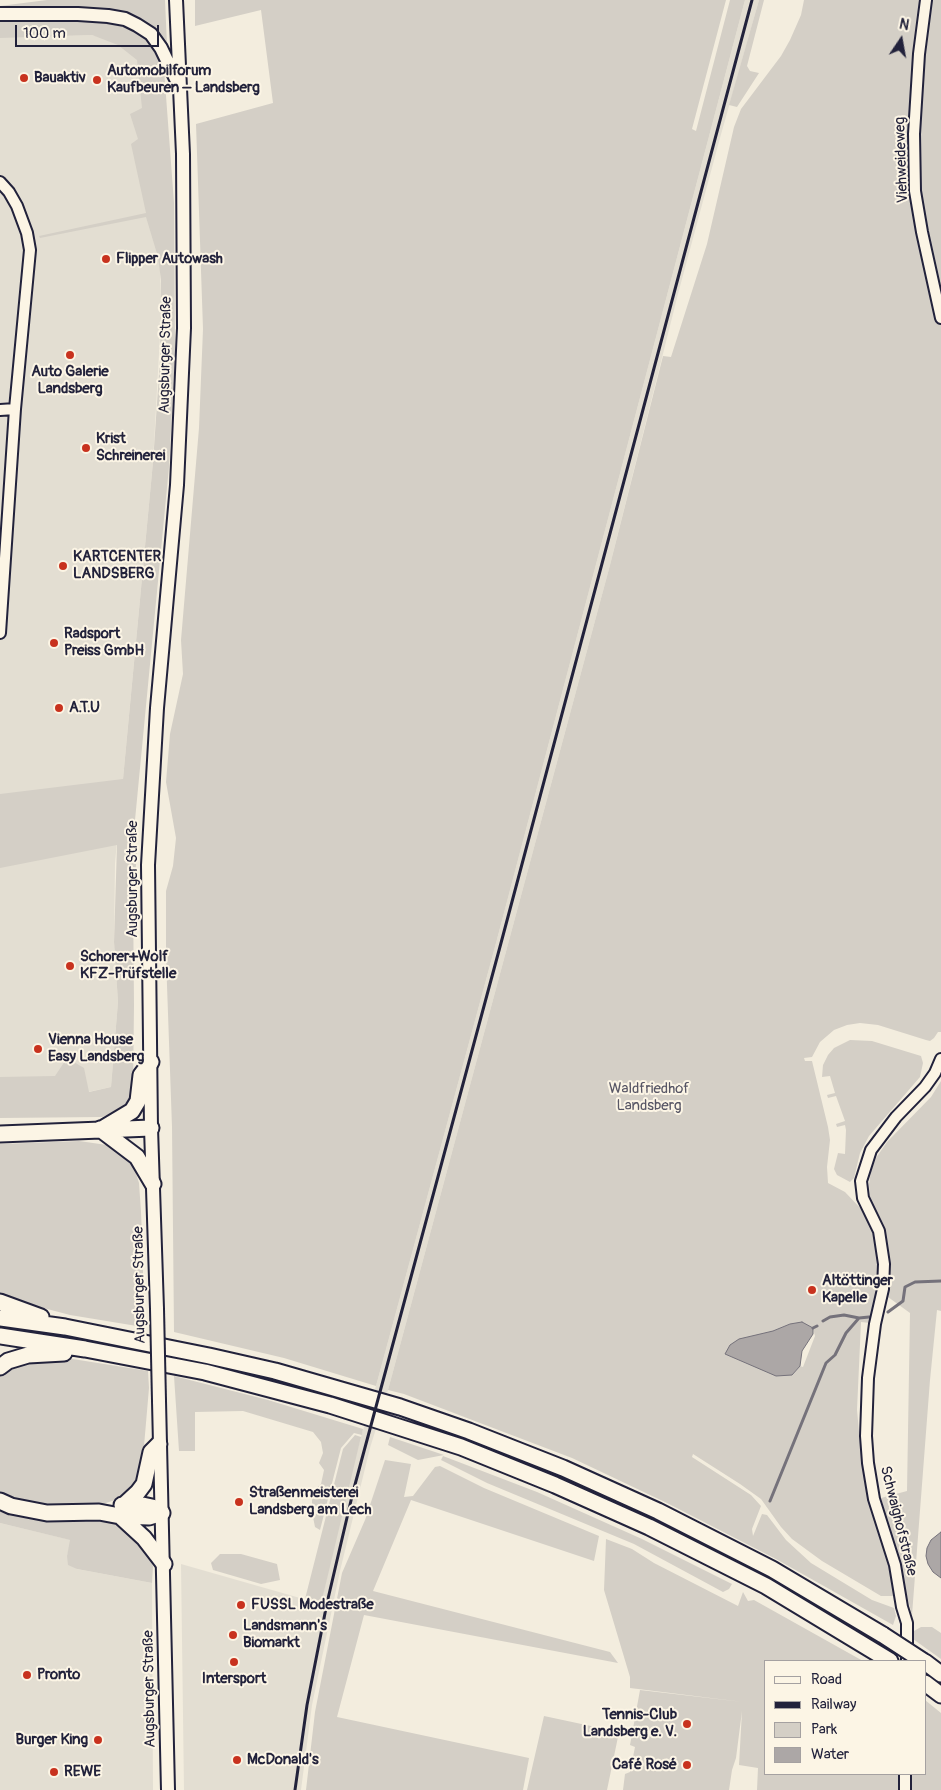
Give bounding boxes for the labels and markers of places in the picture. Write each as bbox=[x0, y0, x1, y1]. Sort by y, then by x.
place label: Automobilforum Kaufbeuren – Landsberg bbox=[107, 62, 260, 97]
place label: Bauaktiv bbox=[34, 69, 86, 87]
marker: Bauaktiv bbox=[18, 72, 30, 84]
marker: Automobilforum Kaufbeuren – Landsberg bbox=[91, 74, 103, 86]
place label: Flipper Autowash bbox=[116, 250, 223, 268]
marker: Flipper Autowash bbox=[100, 253, 112, 265]
marker: Auto Galerie Landsberg bbox=[64, 349, 76, 361]
place label: Auto Galerie Landsberg bbox=[31, 363, 109, 398]
place label: Krist Schreinerei bbox=[96, 430, 165, 465]
marker: Krist Schreinerei bbox=[80, 442, 92, 454]
place label: KARTCENTER LANDSBERG bbox=[73, 548, 161, 583]
marker: KARTCENTER LANDSBERG bbox=[57, 560, 69, 572]
place label: Radsport Preiss GmbH bbox=[64, 625, 144, 660]
marker: Radsport Preiss GmbH bbox=[48, 637, 60, 649]
place label: A.T.U bbox=[69, 699, 100, 717]
marker: A.T.U bbox=[53, 702, 65, 714]
place label: Schorer+Wolf KFZ-Prüfstelle bbox=[80, 948, 176, 983]
marker: Schorer+Wolf KFZ-Prüfstelle bbox=[64, 960, 76, 972]
place label: Vienna House Easy Landsberg bbox=[48, 1031, 144, 1066]
marker: Vienna House Easy Landsberg bbox=[32, 1043, 44, 1055]
place label: Altöttinger Kapelle bbox=[822, 1272, 893, 1307]
marker: Altöttinger Kapelle bbox=[806, 1284, 818, 1296]
place label: Straßenmeisterei Landsberg am Lech bbox=[249, 1484, 372, 1519]
marker: Straßenmeisterei Landsberg am Lech bbox=[233, 1496, 245, 1508]
place label: FUSSL Modestraße bbox=[251, 1596, 374, 1614]
marker: FUSSL Modestraße bbox=[235, 1599, 247, 1611]
place label: Landsmann's Biomarkt bbox=[243, 1617, 327, 1652]
marker: Landsmann's Biomarkt bbox=[227, 1629, 239, 1641]
marker: Intersport bbox=[228, 1656, 240, 1668]
place label: Pronto bbox=[37, 1666, 80, 1684]
marker: Pronto bbox=[21, 1669, 33, 1681]
place label: Intersport bbox=[202, 1670, 266, 1688]
place label: Tennis-Club Landsberg e. V. bbox=[583, 1706, 677, 1741]
marker: Tennis-Club Landsberg e. V. bbox=[681, 1718, 693, 1730]
place label: Burger King bbox=[15, 1731, 88, 1749]
marker: Burger King bbox=[92, 1734, 104, 1746]
place label: McDonald's bbox=[247, 1751, 319, 1769]
marker: McDonald's bbox=[231, 1754, 243, 1766]
place label: Café Rosé bbox=[612, 1756, 677, 1774]
marker: Café Rosé bbox=[681, 1759, 693, 1771]
place label: REWE bbox=[64, 1763, 101, 1781]
marker: REWE bbox=[48, 1766, 60, 1778]

